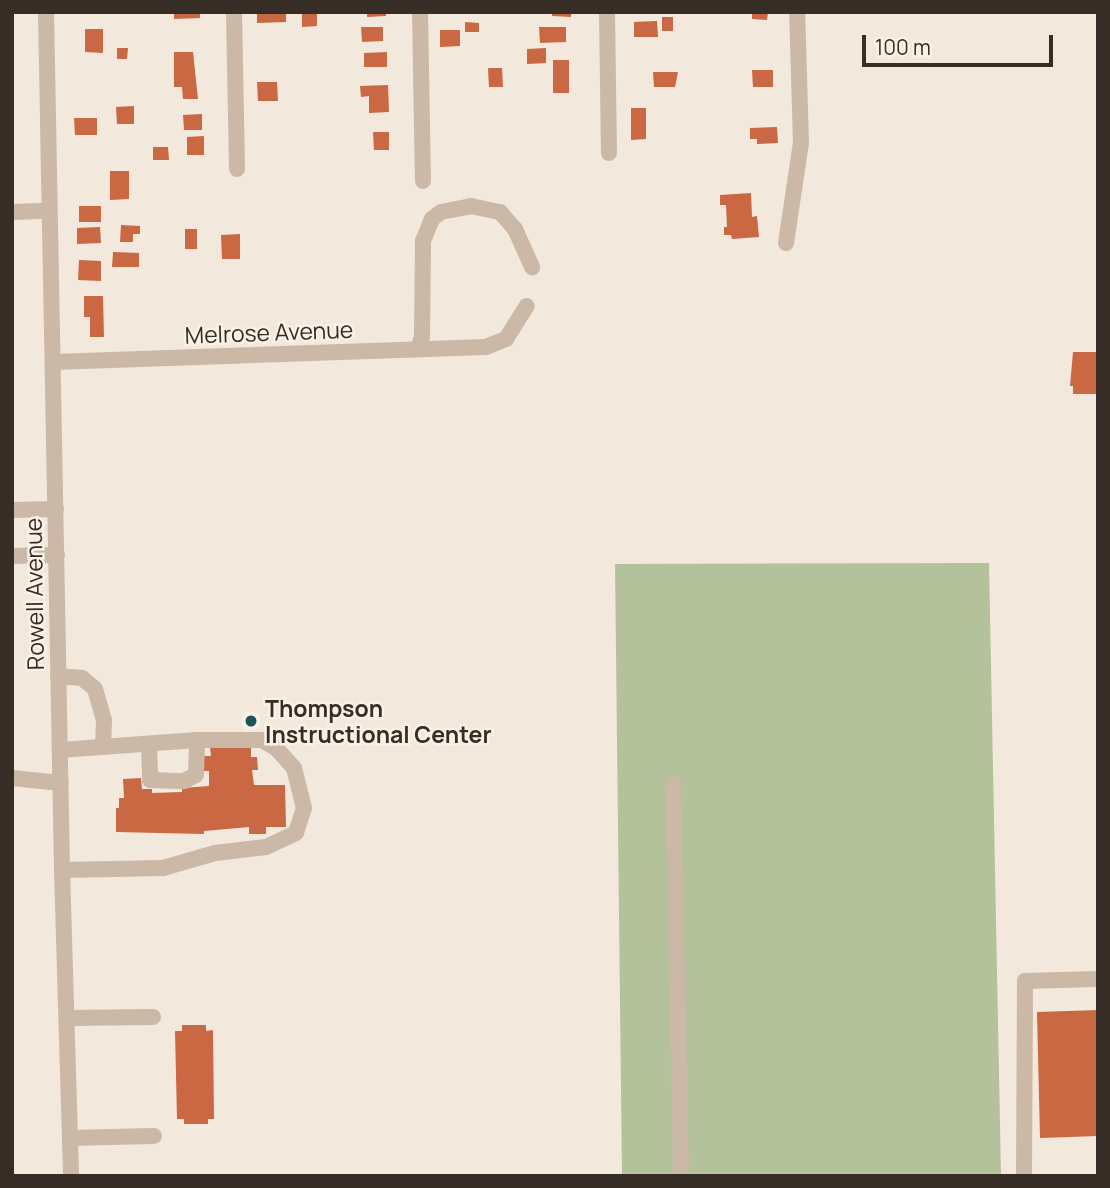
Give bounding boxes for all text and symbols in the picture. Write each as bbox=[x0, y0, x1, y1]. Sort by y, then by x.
scale bar bbox=[865, 21, 1056, 65]
text: 100 m bbox=[875, 33, 931, 61]
street label: Melrose Avenue bbox=[184, 315, 354, 349]
street label: Rowell Avenue bbox=[19, 518, 49, 670]
place label: Thompson Instructional Center bbox=[265, 694, 492, 748]
marker: Thompson Instructional Center bbox=[243, 713, 259, 729]

